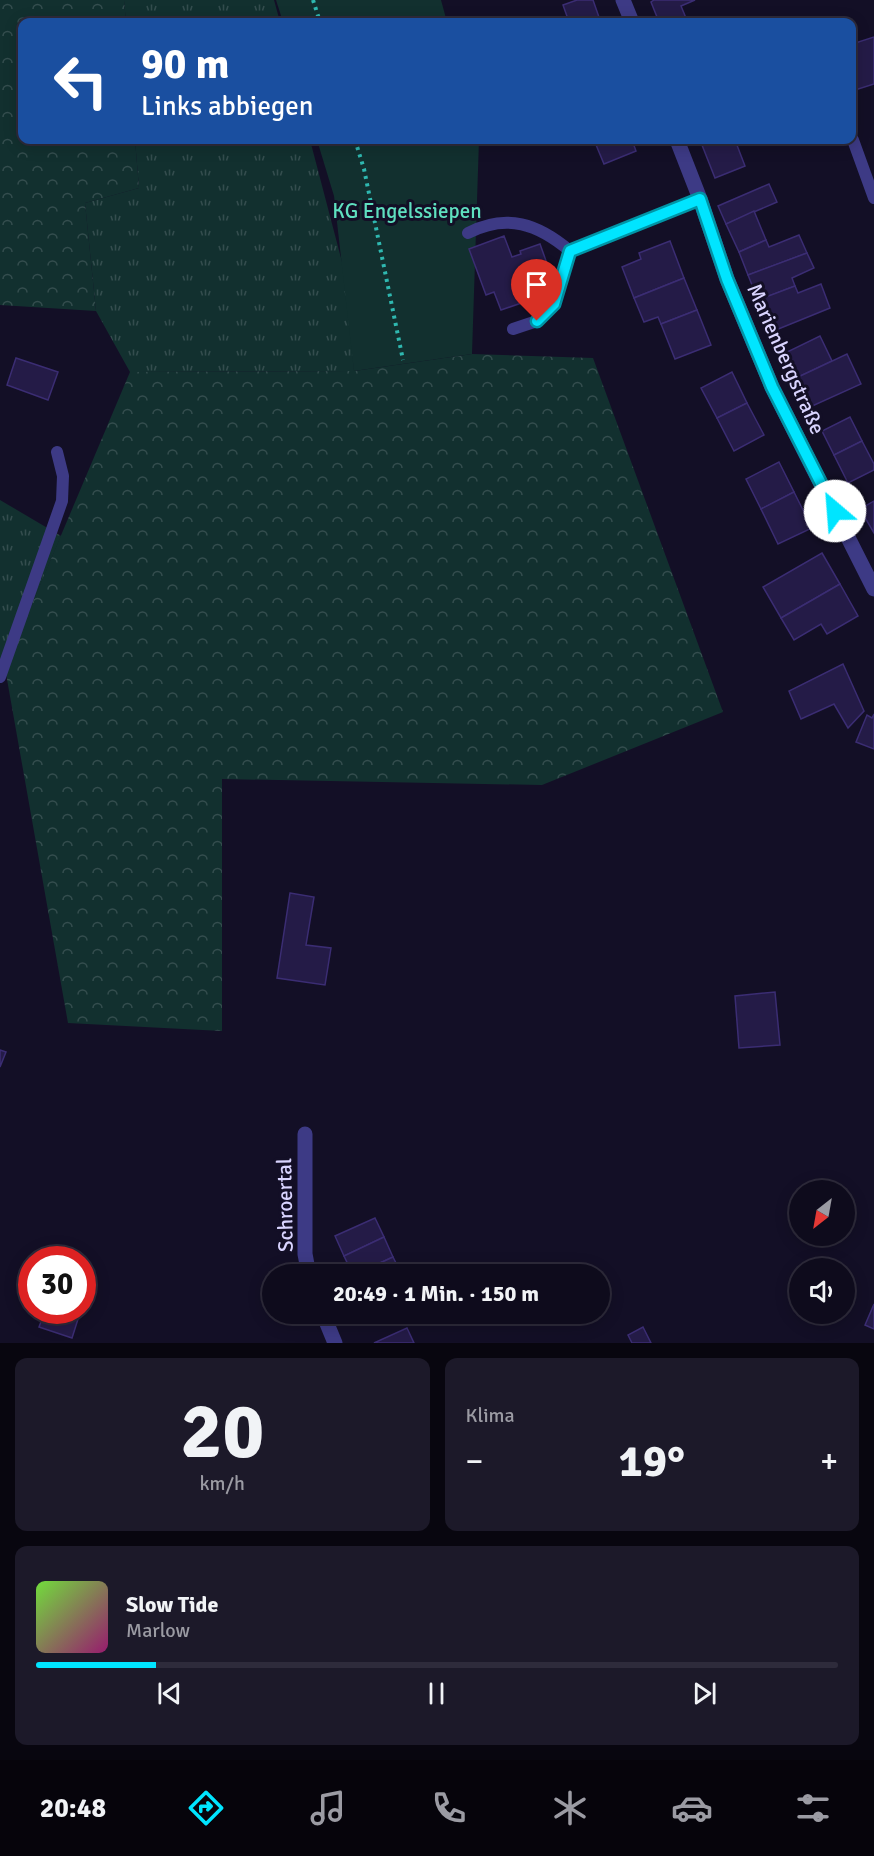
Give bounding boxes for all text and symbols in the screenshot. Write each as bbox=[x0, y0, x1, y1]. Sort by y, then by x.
text: 90 m bbox=[141, 39, 230, 90]
icon: left bbox=[42, 42, 120, 120]
text: Links abbiegen bbox=[141, 90, 313, 123]
park label: KG Engelssiepen bbox=[332, 198, 482, 224]
pin bbox=[511, 259, 562, 321]
icon: arrive bbox=[520, 268, 553, 301]
street label: Marienbergstraße bbox=[741, 280, 831, 438]
position arrow bbox=[803, 479, 867, 543]
street label: Schroertal bbox=[271, 1158, 299, 1252]
north arrow bbox=[789, 1180, 855, 1246]
map controls bbox=[789, 1180, 855, 1324]
speed limit sign: 30 bbox=[18, 1246, 96, 1324]
button: sound bbox=[789, 1258, 855, 1324]
text: 20:49 · 1 Min. · 150 m bbox=[333, 1280, 539, 1307]
text: 20 bbox=[180, 1384, 264, 1480]
text: Klima bbox=[466, 1403, 515, 1428]
text: 19° bbox=[618, 1434, 685, 1489]
text: − bbox=[466, 1441, 483, 1482]
text: + bbox=[820, 1441, 838, 1482]
text: km/h bbox=[200, 1471, 245, 1496]
text: Slow Tide bbox=[126, 1591, 218, 1618]
text: Marlow bbox=[126, 1618, 190, 1643]
icon: previous bbox=[153, 1677, 186, 1710]
icon: pause bbox=[420, 1677, 453, 1710]
icon: next bbox=[688, 1677, 721, 1710]
icon: directions bbox=[185, 1787, 227, 1829]
icon: music bbox=[307, 1787, 349, 1829]
icon: phone bbox=[428, 1787, 470, 1829]
icon: climate bbox=[549, 1787, 591, 1829]
icon: car bbox=[671, 1787, 713, 1829]
icon: filters bbox=[792, 1787, 834, 1829]
text: 20:48 bbox=[40, 1792, 106, 1825]

